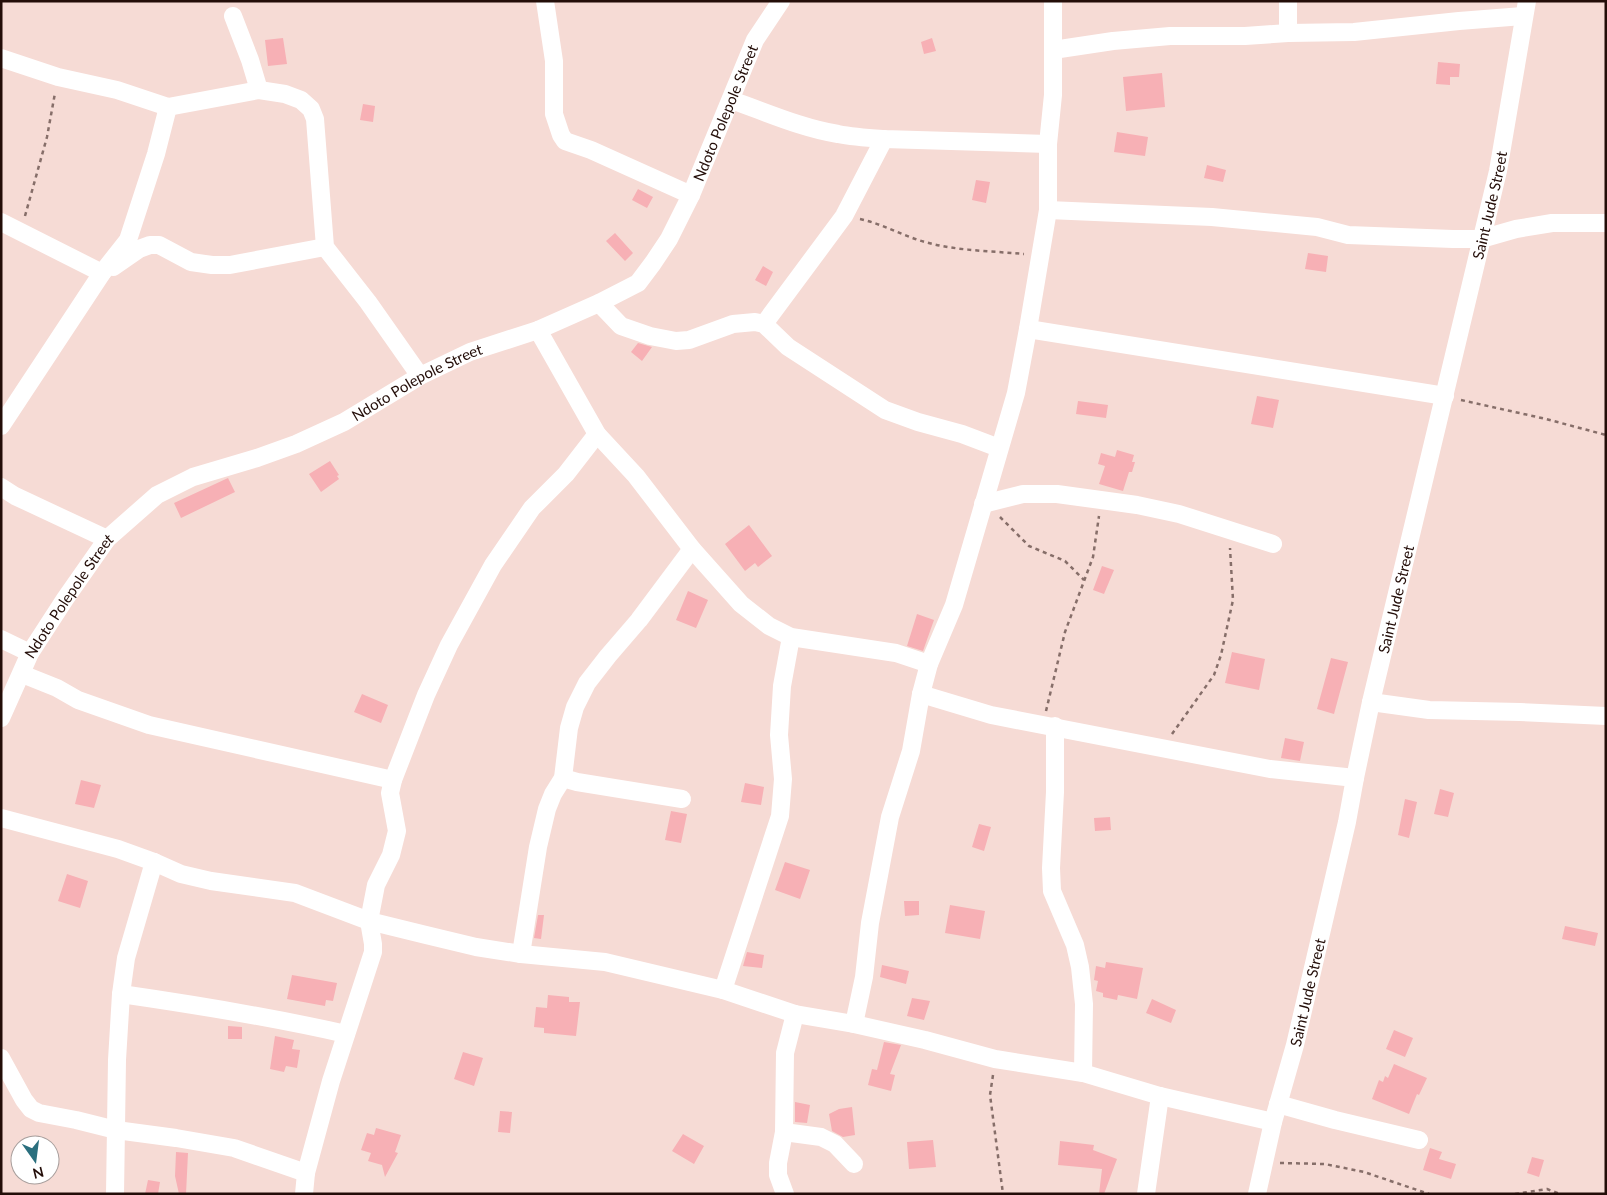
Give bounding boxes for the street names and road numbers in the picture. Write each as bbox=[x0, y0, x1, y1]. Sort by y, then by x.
street label: Ndoto Polepole Street bbox=[689, 41, 761, 184]
street label: Saint Jude Street bbox=[1468, 149, 1510, 261]
street label: Ndoto Polepole Street bbox=[348, 340, 485, 424]
street label: Ndoto Polepole Street bbox=[20, 529, 117, 661]
street label: Saint Jude Street bbox=[1374, 543, 1417, 655]
street label: Saint Jude Street bbox=[1286, 936, 1329, 1048]

